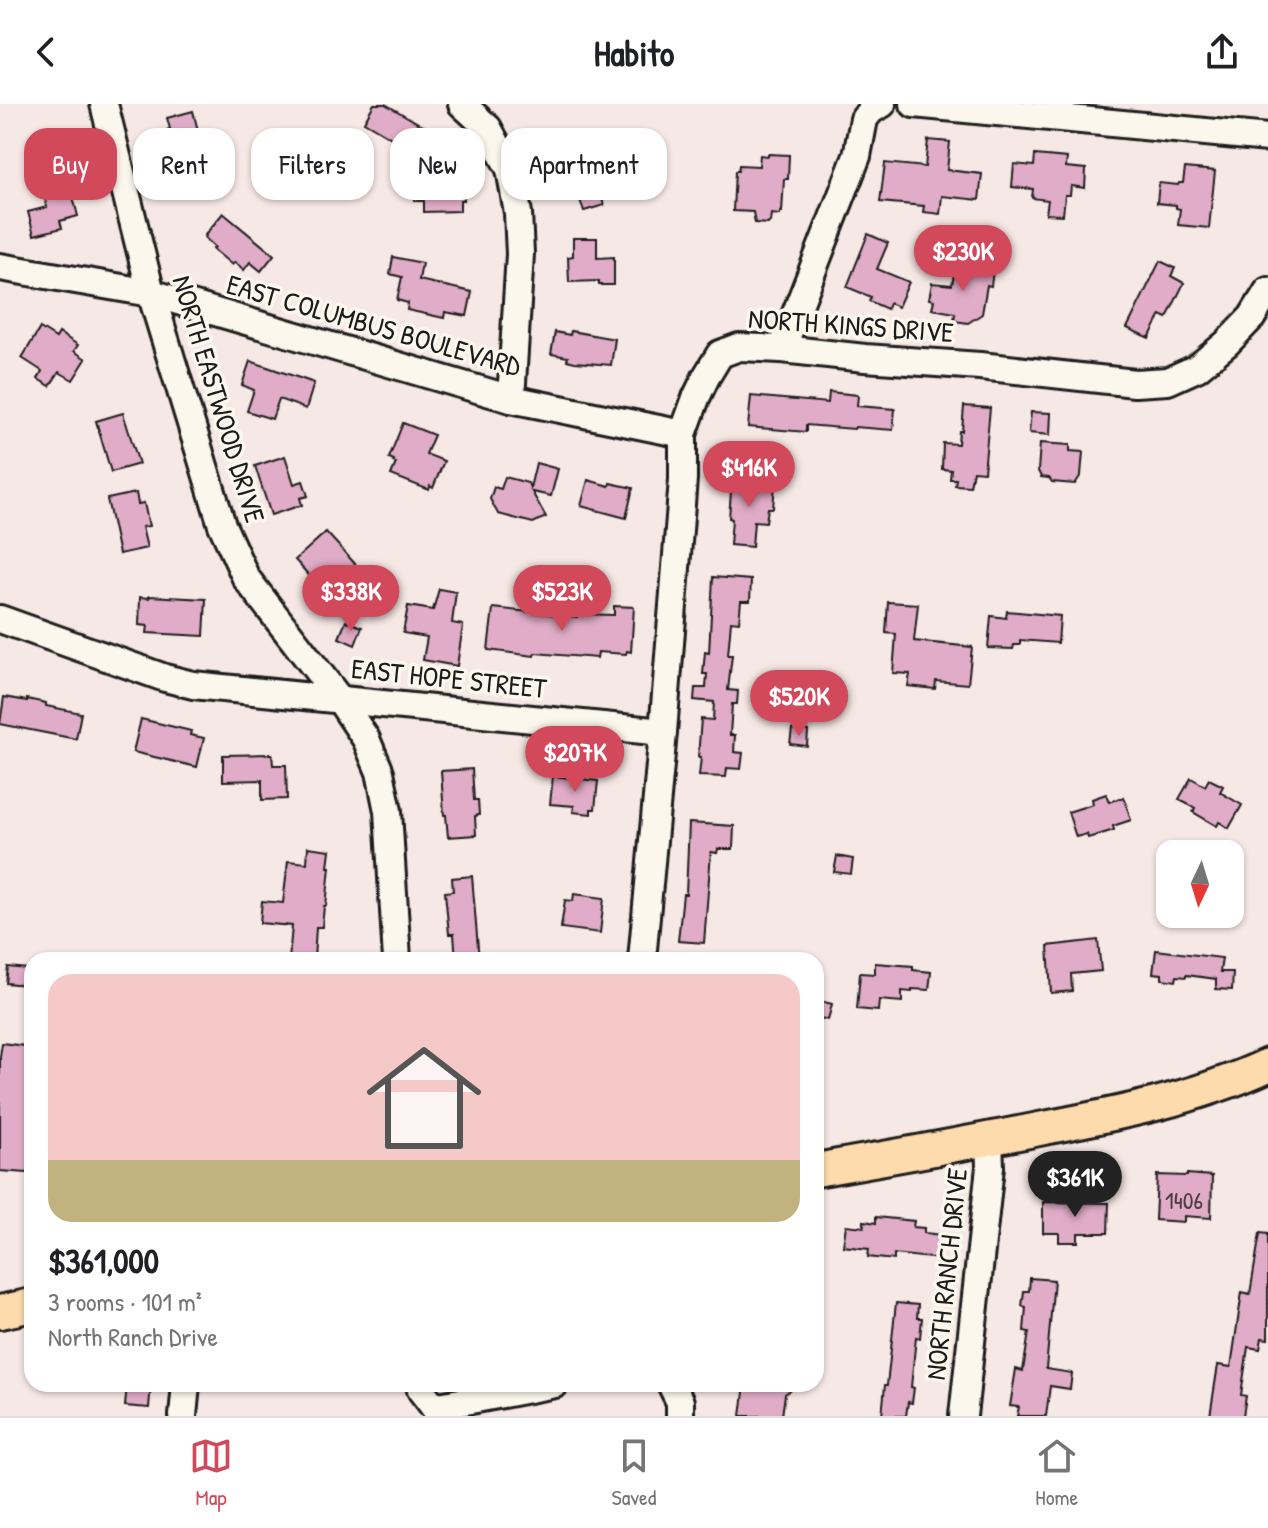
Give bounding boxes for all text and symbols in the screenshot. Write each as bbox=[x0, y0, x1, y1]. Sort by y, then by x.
text: Habito bbox=[594, 28, 674, 77]
icon: back bbox=[24, 30, 68, 74]
icon: share bbox=[1200, 30, 1244, 74]
chip: Buy bbox=[24, 128, 117, 200]
chip: Rent bbox=[133, 128, 235, 200]
chip: Filters bbox=[251, 128, 374, 200]
chip: New bbox=[390, 128, 485, 200]
chip: Apartment bbox=[501, 128, 667, 200]
pin: $230K bbox=[907, 225, 1019, 293]
text: $230K bbox=[932, 233, 994, 268]
street label: EAST COLUMBUS BOULEVARD bbox=[223, 265, 526, 385]
street label: NORTH EASTWOOD DRIVE bbox=[163, 271, 275, 527]
street label: NORTH KINGS DRIVE bbox=[747, 299, 955, 351]
pin: $416K bbox=[693, 441, 805, 509]
text: $416K bbox=[721, 449, 777, 484]
pin: $338K bbox=[295, 565, 407, 633]
pin: $523K bbox=[506, 565, 618, 633]
text: $338K bbox=[320, 573, 382, 608]
text: $523K bbox=[531, 573, 593, 608]
street label: EAST HOPE STREET bbox=[350, 649, 549, 707]
pin: $520K bbox=[743, 670, 855, 738]
text: $520K bbox=[768, 678, 830, 713]
pin: $207K bbox=[519, 726, 631, 794]
text: $207K bbox=[543, 734, 607, 769]
north arrow bbox=[1156, 840, 1244, 928]
map controls bbox=[1156, 840, 1244, 928]
icon: home bbox=[352, 1026, 496, 1170]
pin: $361K bbox=[1019, 1151, 1131, 1219]
text: $361K bbox=[1046, 1159, 1104, 1194]
street label: NORTH RANCH DRIVE bbox=[916, 1166, 976, 1382]
house number: 1406 bbox=[1165, 1184, 1203, 1216]
text: $361,000 bbox=[48, 1238, 159, 1284]
text: 3 rooms · 101 m² bbox=[48, 1284, 202, 1319]
text: North Ranch Drive bbox=[48, 1319, 218, 1354]
tab: Map bbox=[189, 1434, 233, 1512]
tab: Saved bbox=[612, 1434, 656, 1512]
tab: Home bbox=[1035, 1434, 1079, 1512]

